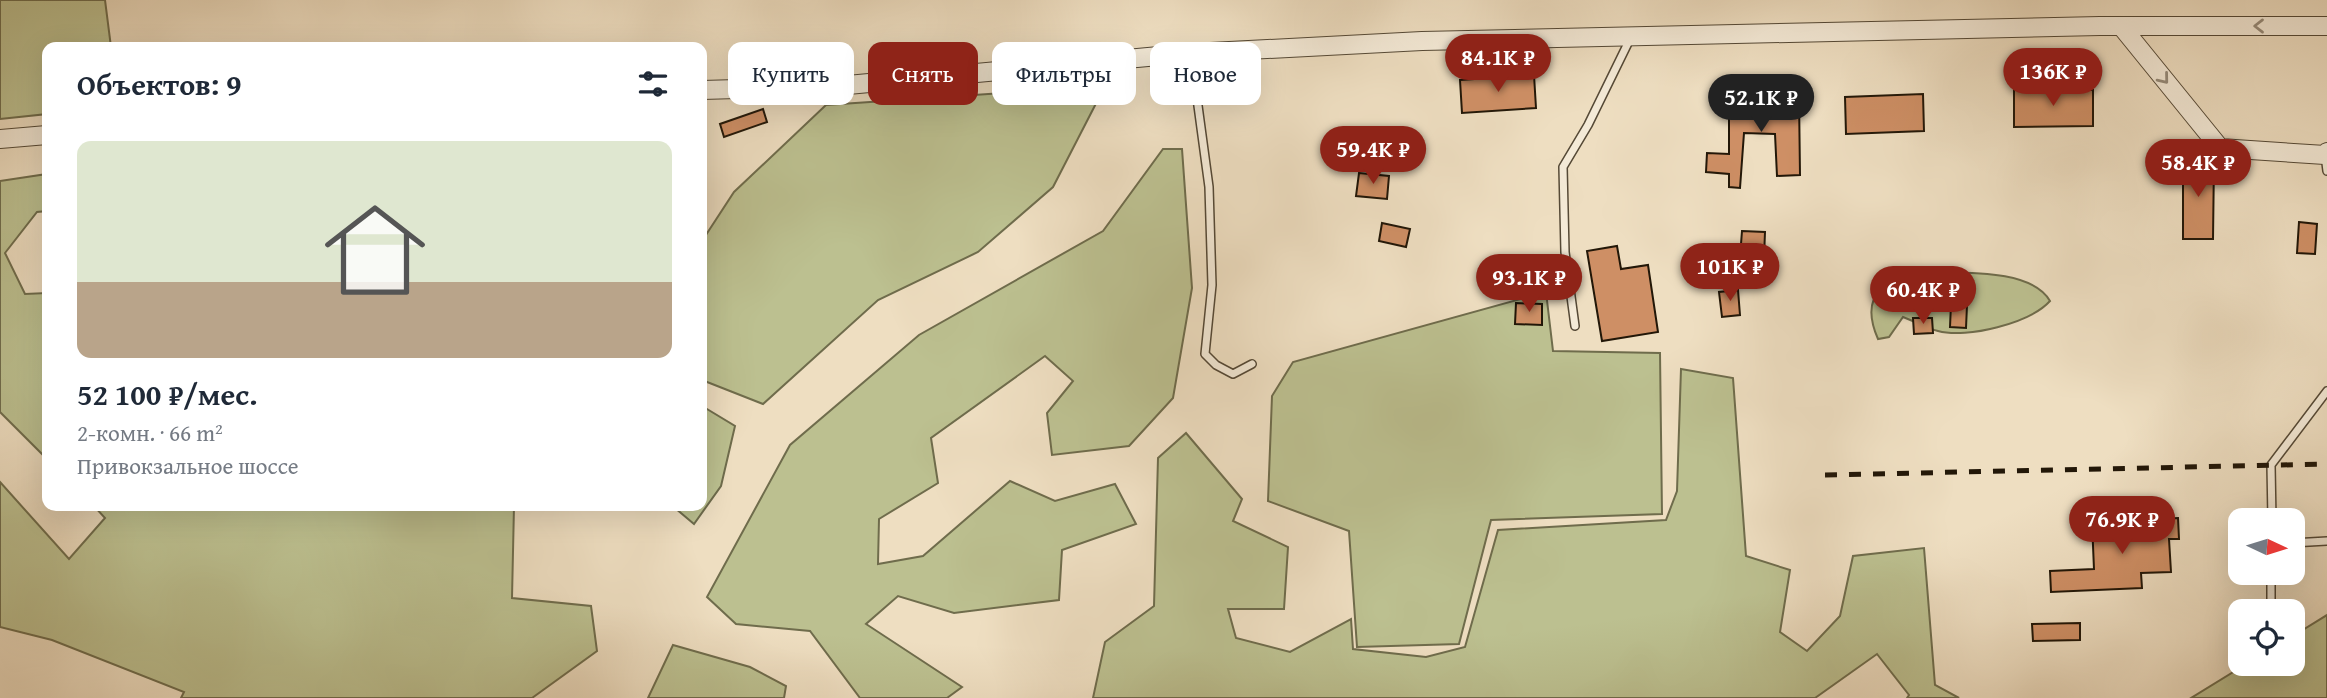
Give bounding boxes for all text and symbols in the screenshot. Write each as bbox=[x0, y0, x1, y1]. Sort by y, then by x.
one-way arrow bbox=[2253, 18, 2264, 34]
pin: 84.1K ₽ bbox=[1433, 34, 1563, 94]
text: 84.1K ₽ bbox=[1461, 40, 1535, 73]
chip: Купить bbox=[728, 42, 854, 105]
chip: Снять bbox=[868, 42, 978, 105]
chip: Фильтры bbox=[992, 42, 1136, 105]
chip: Новое bbox=[1150, 42, 1261, 105]
pin: 136K ₽ bbox=[1996, 48, 2110, 108]
text: 136K ₽ bbox=[2019, 54, 2087, 87]
text: Объектов: 9 bbox=[77, 62, 241, 106]
icon: filters bbox=[634, 65, 672, 103]
one-way arrow bbox=[2156, 72, 2169, 84]
pin: 52.1K ₽ bbox=[1696, 74, 1826, 134]
text: 52.1K ₽ bbox=[1724, 80, 1798, 113]
pin: 59.4K ₽ bbox=[1308, 127, 1438, 186]
text: 59.4K ₽ bbox=[1336, 132, 1410, 165]
pin: 58.4K ₽ bbox=[2133, 140, 2263, 199]
text: 58.4K ₽ bbox=[2161, 145, 2235, 178]
icon: home bbox=[312, 187, 438, 313]
pin: 101K ₽ bbox=[1673, 244, 1787, 303]
text: 101K ₽ bbox=[1696, 249, 1764, 282]
pin: 93.1K ₽ bbox=[1464, 254, 1594, 314]
text: 93.1K ₽ bbox=[1492, 260, 1566, 293]
pin: 60.4K ₽ bbox=[1858, 266, 1988, 326]
text: 60.4K ₽ bbox=[1886, 272, 1960, 305]
text: 52 100 ₽/мес. bbox=[77, 372, 258, 416]
text: 2-комн. · 66 m² bbox=[77, 416, 223, 449]
text: Привокзальное шоссе bbox=[77, 449, 299, 482]
pin: 76.9K ₽ bbox=[2057, 496, 2187, 556]
text: 76.9K ₽ bbox=[2085, 502, 2159, 535]
north arrow bbox=[2228, 508, 2305, 584]
map controls bbox=[2228, 508, 2305, 676]
button: locate bbox=[2228, 599, 2305, 676]

